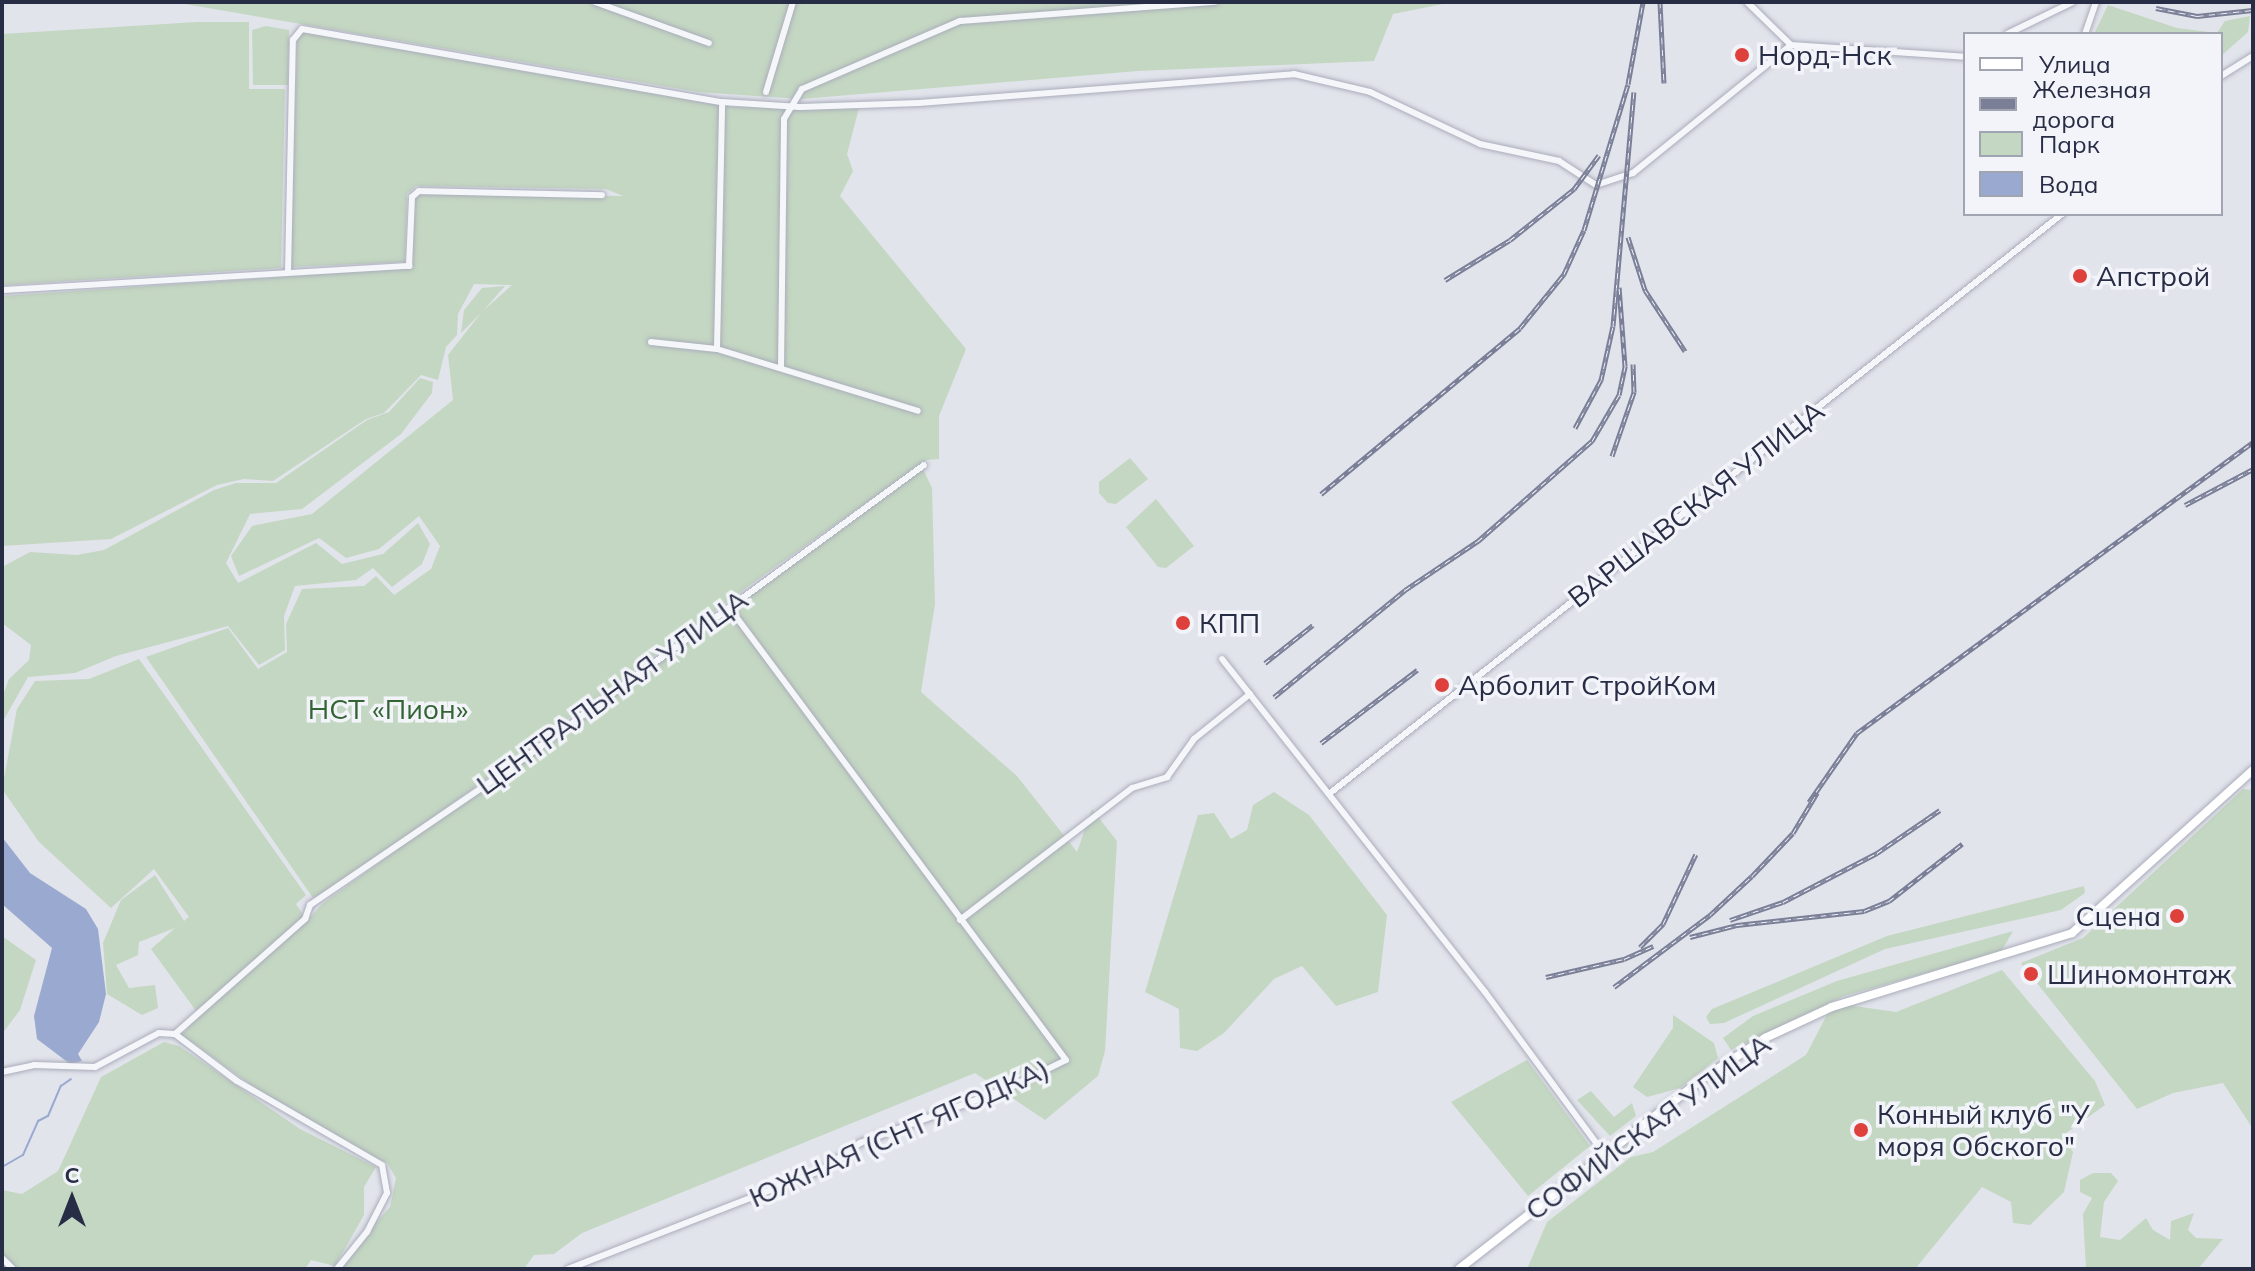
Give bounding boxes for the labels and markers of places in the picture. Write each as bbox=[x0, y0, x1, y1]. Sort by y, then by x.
place label: Норд-Нск bbox=[1758, 38, 1892, 72]
marker: Норд-Нск bbox=[1733, 46, 1751, 64]
place label: Апстрой bbox=[2096, 259, 2210, 293]
marker: Апстрой bbox=[2071, 267, 2089, 285]
place label: КПП bbox=[1199, 606, 1260, 640]
marker: КПП bbox=[1174, 614, 1192, 632]
place label: Арболит СтройКом bbox=[1458, 668, 1716, 702]
marker: Арболит СтройКом bbox=[1433, 676, 1451, 694]
place label: Сцена bbox=[2075, 899, 2161, 933]
marker: Сцена bbox=[2168, 907, 2186, 925]
place label: Шиномонтаж bbox=[2047, 957, 2231, 991]
marker: Шиномонтаж bbox=[2022, 965, 2040, 983]
place label: Конный клуб "У моря Обского" bbox=[1877, 1097, 2090, 1163]
marker: Конный клуб "У моря Обского" bbox=[1852, 1121, 1870, 1139]

